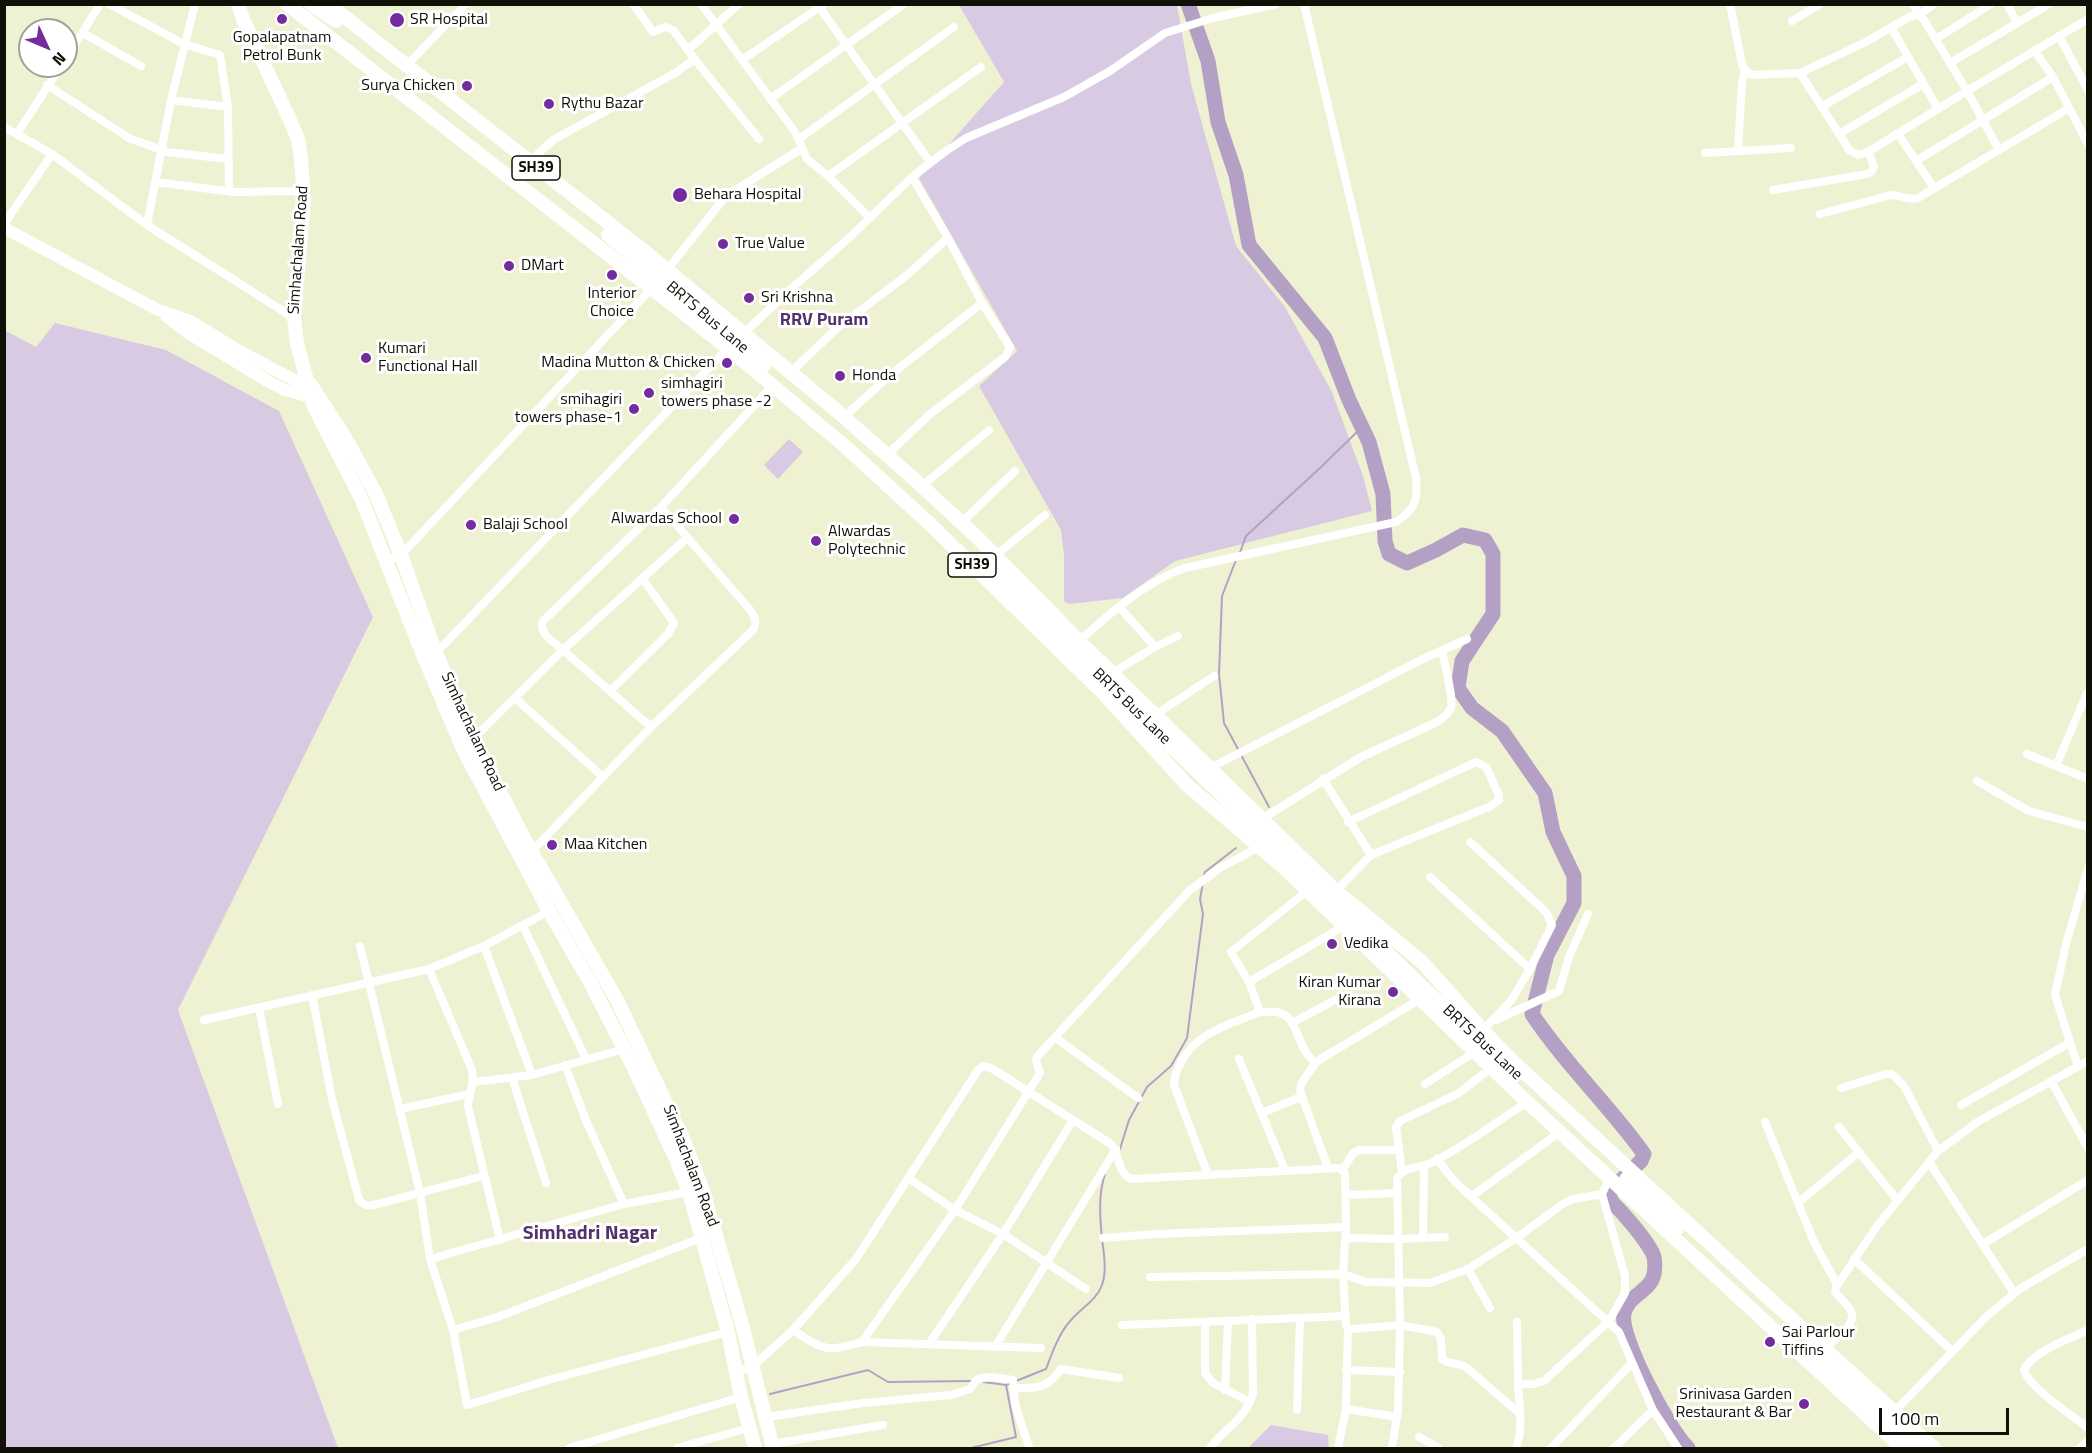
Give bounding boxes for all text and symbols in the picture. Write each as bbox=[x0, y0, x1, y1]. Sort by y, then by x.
place label: SR Hospital bbox=[410, 10, 488, 30]
marker: SR Hospital bbox=[388, 11, 406, 29]
marker: Gopalapatnam Petrol Bunk bbox=[275, 12, 289, 26]
north arrow bbox=[18, 18, 78, 78]
place label: Gopalapatnam Petrol Bunk bbox=[233, 28, 331, 66]
text: N bbox=[47, 47, 72, 71]
place label: Surya Chicken bbox=[361, 76, 455, 96]
marker: Surya Chicken bbox=[460, 79, 474, 93]
place label: Rythu Bazar bbox=[561, 94, 644, 114]
marker: Rythu Bazar bbox=[542, 97, 556, 111]
road number: SH39 bbox=[512, 156, 560, 180]
street label: Simhachalam Road bbox=[285, 185, 313, 315]
place label: Behara Hospital bbox=[694, 185, 801, 205]
marker: Behara Hospital bbox=[671, 186, 689, 204]
place label: True Value bbox=[735, 234, 805, 254]
marker: True Value bbox=[716, 237, 730, 251]
place label: DMart bbox=[521, 256, 564, 276]
marker: DMart bbox=[502, 259, 516, 273]
marker: Interior Choice bbox=[605, 268, 619, 282]
street label: BRTS Bus Lane bbox=[662, 278, 752, 358]
place label: Interior Choice bbox=[587, 284, 637, 322]
place label: Sri Krishna bbox=[761, 288, 833, 308]
marker: Sri Krishna bbox=[742, 291, 756, 305]
district label: RRV Puram bbox=[780, 310, 868, 332]
place label: Kumari Functional Hall bbox=[378, 339, 478, 377]
marker: Kumari Functional Hall bbox=[359, 351, 373, 365]
place label: Madina Mutton & Chicken bbox=[541, 353, 715, 373]
marker: Madina Mutton & Chicken bbox=[720, 356, 734, 370]
place label: Honda bbox=[852, 366, 896, 386]
marker: Honda bbox=[833, 369, 847, 383]
place label: simhagiri towers phase -2 bbox=[661, 374, 772, 412]
marker: simhagiri towers phase -2 bbox=[642, 386, 656, 400]
place label: smihagiri towers phase-1 bbox=[515, 390, 622, 428]
marker: smihagiri towers phase-1 bbox=[627, 402, 641, 416]
place label: Alwardas School bbox=[611, 509, 722, 529]
marker: Alwardas School bbox=[727, 512, 741, 526]
place label: Balaji School bbox=[483, 515, 568, 535]
marker: Balaji School bbox=[464, 518, 478, 532]
place label: Alwardas Polytechnic bbox=[828, 522, 906, 560]
marker: Alwardas Polytechnic bbox=[809, 534, 823, 548]
road number: SH39 bbox=[948, 553, 996, 577]
street label: BRTS Bus Lane bbox=[1088, 665, 1174, 749]
street label: Simhachalam Road bbox=[436, 669, 508, 795]
place label: Maa Kitchen bbox=[564, 835, 647, 855]
marker: Maa Kitchen bbox=[545, 838, 559, 852]
place label: Vedika bbox=[1344, 934, 1388, 954]
marker: Vedika bbox=[1325, 937, 1339, 951]
place label: Kiran Kumar Kirana bbox=[1298, 973, 1381, 1011]
marker: Kiran Kumar Kirana bbox=[1386, 985, 1400, 999]
street label: BRTS Bus Lane bbox=[1438, 1001, 1526, 1085]
street label: Simhachalam Road bbox=[658, 1102, 722, 1230]
district label: Simhadri Nagar bbox=[523, 1222, 657, 1246]
place label: Sai Parlour Tiffins bbox=[1782, 1323, 1855, 1361]
marker: Sai Parlour Tiffins bbox=[1763, 1335, 1777, 1349]
place label: Srinivasa Garden Restaurant & Bar bbox=[1675, 1385, 1792, 1423]
scale bar bbox=[1882, 1396, 2012, 1434]
marker: Srinivasa Garden Restaurant & Bar bbox=[1797, 1397, 1811, 1411]
text: 100 m bbox=[1890, 1405, 1939, 1432]

